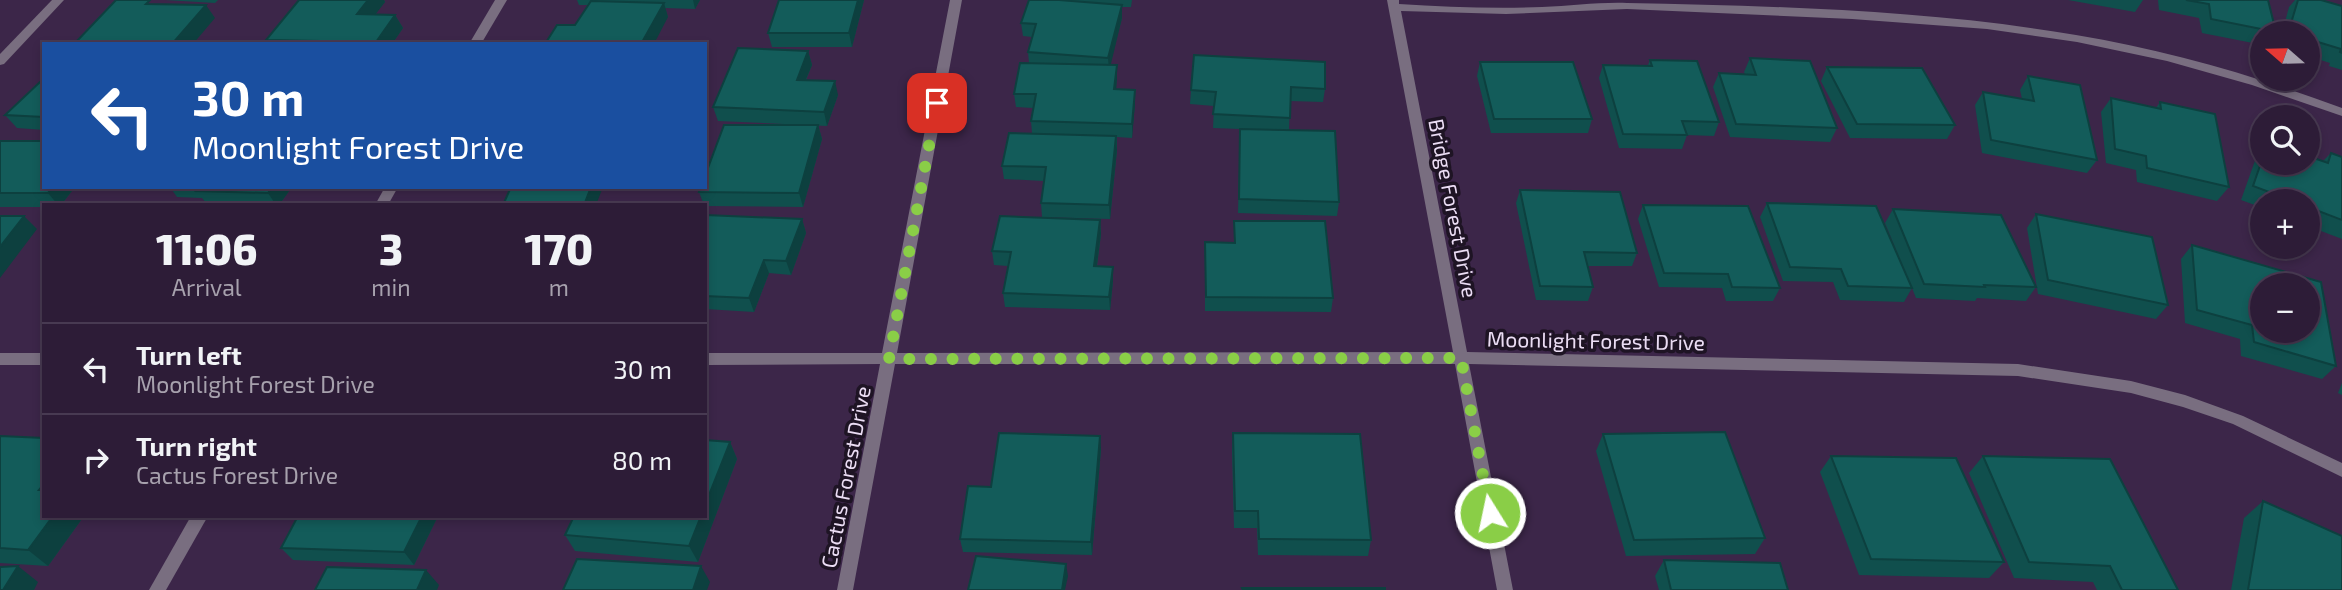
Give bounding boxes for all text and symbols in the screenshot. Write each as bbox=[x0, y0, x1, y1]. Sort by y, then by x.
north arrow bbox=[2250, 21, 2320, 91]
map controls bbox=[2250, 21, 2320, 343]
text: 30 m bbox=[192, 67, 304, 126]
icon: left bbox=[77, 70, 168, 161]
pin bbox=[907, 73, 967, 133]
icon: arrive bbox=[918, 84, 956, 122]
button: search bbox=[2250, 105, 2320, 175]
street label: Bridge Forest Drive bbox=[1424, 116, 1484, 300]
text: Moonlight Forest Drive bbox=[192, 127, 524, 165]
button: + bbox=[2250, 189, 2320, 259]
text: 11:06 bbox=[156, 223, 257, 273]
text: 3 bbox=[379, 223, 403, 273]
text: 170 bbox=[524, 223, 593, 273]
text: Arrival bbox=[172, 273, 242, 301]
text: min bbox=[371, 273, 411, 301]
text: m bbox=[549, 273, 569, 301]
button: − bbox=[2250, 273, 2320, 343]
street label: Moonlight Forest Drive bbox=[1487, 326, 1705, 354]
text: Turn left bbox=[136, 339, 242, 370]
icon: left bbox=[77, 350, 115, 388]
text: 30 m bbox=[613, 353, 672, 384]
text: Moonlight Forest Drive bbox=[136, 370, 375, 398]
street label: Cactus Forest Drive bbox=[815, 384, 875, 570]
text: Turn right bbox=[136, 430, 257, 461]
icon: right bbox=[77, 441, 115, 479]
text: 80 m bbox=[612, 444, 672, 475]
text: Cactus Forest Drive bbox=[136, 461, 338, 489]
position arrow bbox=[1453, 476, 1527, 550]

